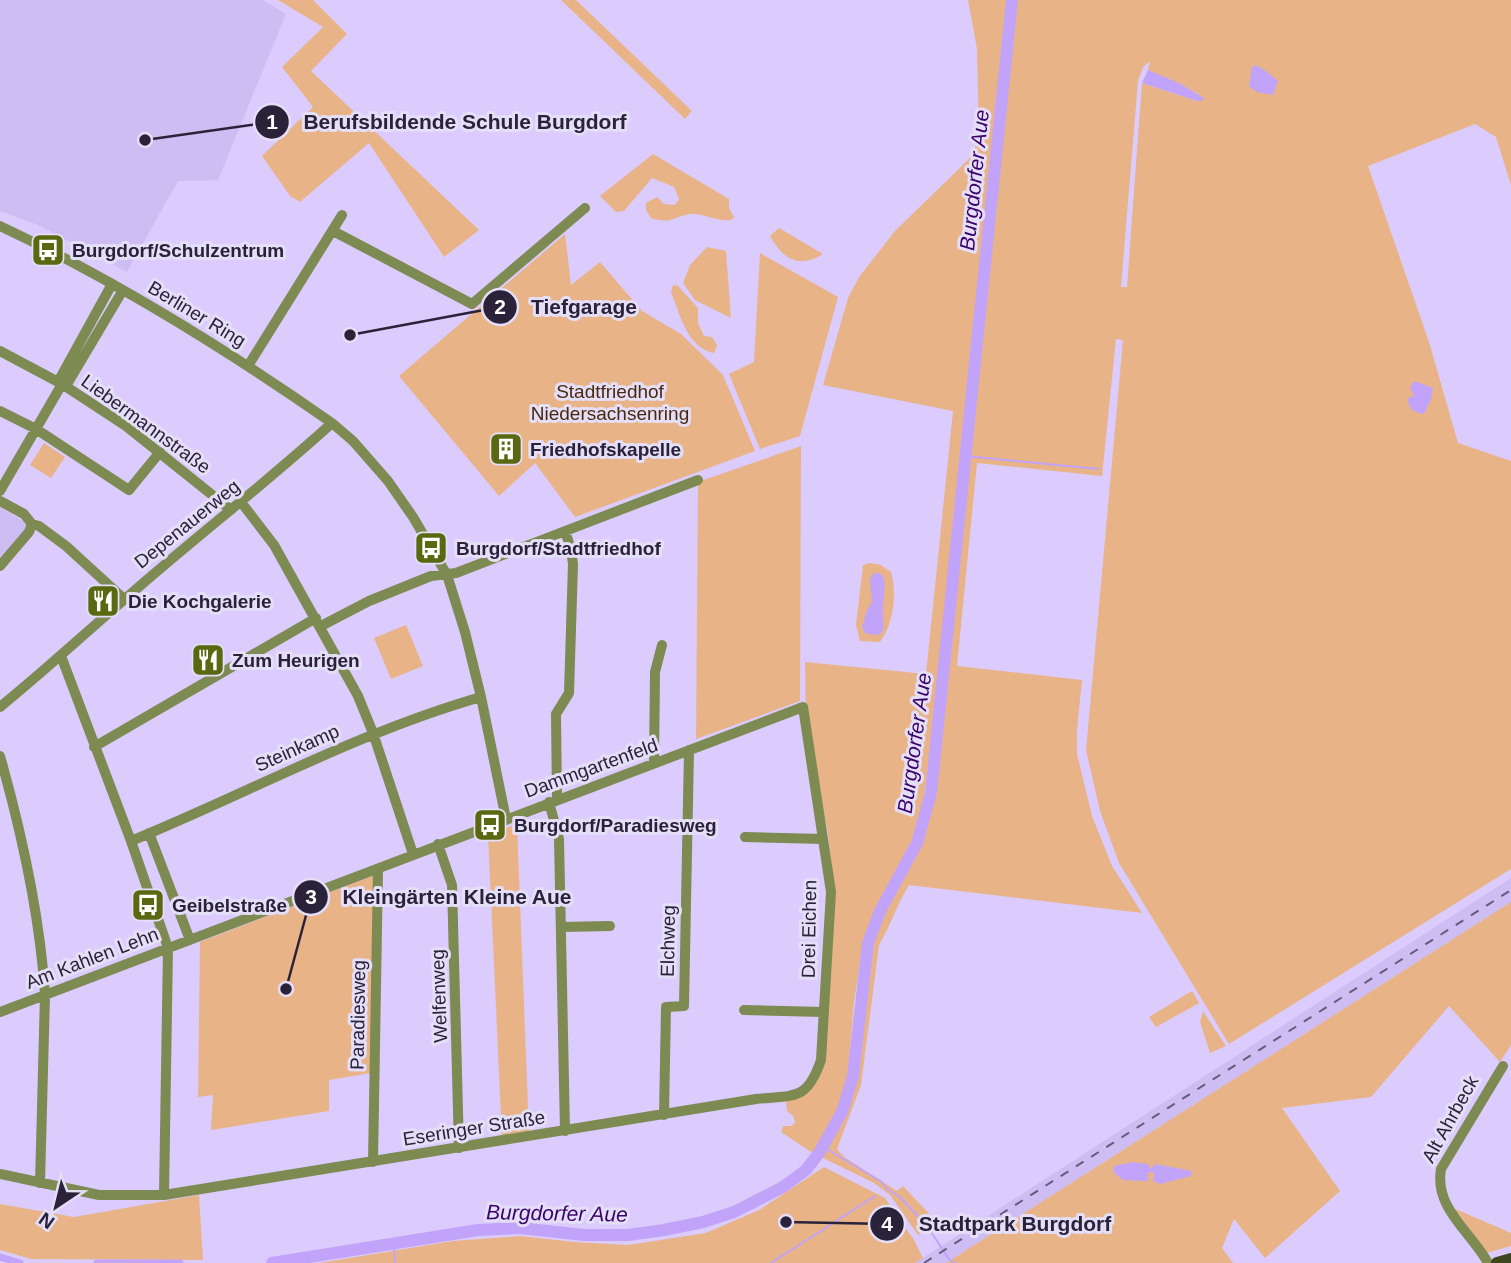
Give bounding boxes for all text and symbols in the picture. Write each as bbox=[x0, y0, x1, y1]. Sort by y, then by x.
callout: Berufsbildende Schule Burgdorf bbox=[255, 101, 641, 143]
water label: Burgdorfer Aue bbox=[955, 108, 993, 252]
text: 1 bbox=[266, 110, 278, 133]
text: Berufsbildende Schule Burgdorf bbox=[303, 110, 628, 133]
bus stop icon: Burgdorf/Schulzentrum bbox=[29, 231, 67, 269]
place label: Burgdorf/Schulzentrum bbox=[72, 240, 284, 261]
street label: Berliner Ring bbox=[145, 277, 249, 351]
callout: Tiefgarage bbox=[482, 286, 651, 328]
text: 2 bbox=[494, 295, 506, 318]
text: Tiefgarage bbox=[531, 295, 637, 318]
street label: Liebermannstraße bbox=[77, 370, 215, 478]
park label: Stadtfriedhof Niedersachsenring bbox=[531, 381, 689, 424]
building icon: Friedhofskapelle bbox=[487, 430, 525, 468]
place label: Friedhofskapelle bbox=[530, 439, 681, 460]
street label: Depenauerweg bbox=[130, 475, 244, 573]
bus stop icon: Burgdorf/Stadtfriedhof bbox=[412, 529, 450, 567]
place label: Burgdorf/Stadtfriedhof bbox=[456, 538, 661, 559]
restaurant icon: Die Kochgalerie bbox=[84, 582, 122, 620]
place label: Die Kochgalerie bbox=[128, 591, 272, 612]
restaurant icon: Zum Heurigen bbox=[189, 641, 227, 679]
place label: Zum Heurigen bbox=[232, 650, 360, 671]
water label: Burgdorfer Aue bbox=[893, 671, 935, 815]
street label: Steinkamp bbox=[252, 720, 342, 776]
street label: Dammgartenfeld bbox=[521, 734, 661, 802]
bus stop icon: Burgdorf/Paradiesweg bbox=[471, 806, 509, 844]
place label: Burgdorf/Paradiesweg bbox=[514, 815, 717, 836]
callout: Kleingärten Kleine Aue bbox=[293, 876, 586, 918]
street label: Drei Eichen bbox=[798, 880, 820, 978]
text: 3 bbox=[305, 885, 317, 908]
text: Kleingärten Kleine Aue bbox=[342, 885, 572, 908]
bus stop icon: Geibelstraße bbox=[129, 886, 167, 924]
place label: Geibelstraße bbox=[172, 895, 287, 916]
street label: Elchweg bbox=[657, 905, 679, 977]
street label: Am Kahlen Lehn bbox=[23, 923, 161, 993]
street label: Welfenweg bbox=[427, 949, 451, 1043]
street label: Paradiesweg bbox=[347, 960, 369, 1070]
street label: Alt Ahrbeck bbox=[1418, 1071, 1483, 1166]
street label: Eseringer Straße bbox=[401, 1106, 547, 1150]
north arrow bbox=[21, 1172, 91, 1242]
water label: Burgdorfer Aue bbox=[486, 1200, 628, 1226]
callout: Stadtpark Burgdorf bbox=[869, 1203, 1125, 1245]
text: N bbox=[35, 1208, 58, 1233]
text: 4 bbox=[881, 1212, 893, 1235]
text: Stadtpark Burgdorf bbox=[919, 1212, 1112, 1235]

